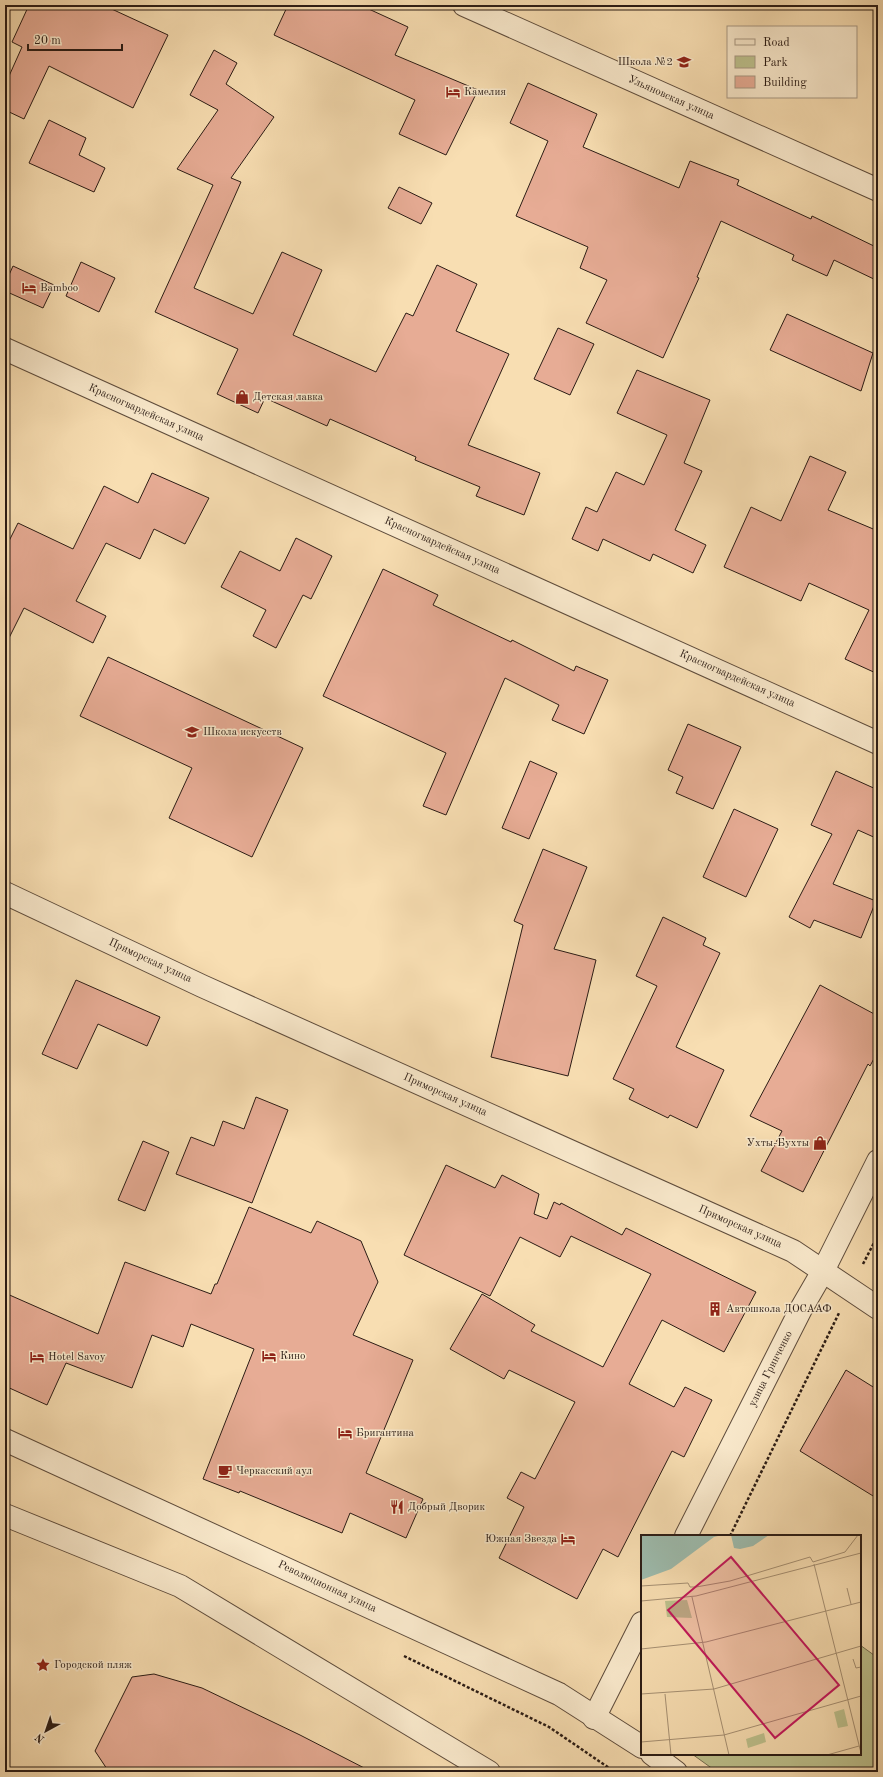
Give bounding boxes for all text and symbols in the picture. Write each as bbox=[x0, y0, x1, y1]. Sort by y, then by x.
scale bar bbox=[28, 26, 122, 52]
legend bbox=[727, 26, 857, 98]
text: 20 m bbox=[34, 35, 61, 47]
text: Road bbox=[763, 37, 790, 49]
school or university icon: Школа №2 bbox=[676, 54, 692, 70]
place label: Школа №2 bbox=[618, 57, 673, 68]
text: Park bbox=[763, 57, 788, 69]
street label: Ульяновская улица bbox=[626, 74, 716, 122]
text: Building bbox=[763, 77, 807, 89]
hotel icon: Камелия bbox=[445, 84, 461, 100]
place label: Камелия bbox=[464, 87, 506, 98]
hotel icon: Bamboo bbox=[21, 280, 37, 296]
place label: Bamboo bbox=[40, 283, 78, 294]
street label: Красногвардейская улица bbox=[86, 382, 206, 444]
shop icon: Детская лавка bbox=[234, 389, 250, 405]
place label: Детская лавка bbox=[253, 392, 324, 403]
street label: Красногвардейская улица bbox=[382, 515, 502, 577]
street label: Красногвардейская улица bbox=[677, 648, 797, 710]
school or university icon: Школа искусств bbox=[184, 724, 200, 740]
place label: Школа искусств bbox=[203, 727, 282, 738]
street label: Приморская улица bbox=[107, 937, 194, 985]
street label: Приморская улица bbox=[401, 1072, 489, 1119]
shop icon: Ухты-Бухты bbox=[812, 1135, 828, 1151]
place label: Ухты-Бухты bbox=[746, 1138, 809, 1149]
street label: Приморская улица bbox=[696, 1204, 784, 1251]
building icon: Автошкола ДОСААФ bbox=[707, 1301, 723, 1317]
place label: Автошкола ДОСААФ bbox=[726, 1304, 832, 1315]
street label: улица Гринченко bbox=[747, 1329, 795, 1409]
hotel icon: Кино bbox=[261, 1348, 277, 1364]
hotel icon: Hotel Savoy bbox=[29, 1349, 45, 1365]
place label: Кино bbox=[280, 1351, 305, 1362]
place label: Hotel Savoy bbox=[48, 1352, 106, 1363]
hotel icon: Бригантина bbox=[337, 1425, 353, 1441]
place label: Бригантина bbox=[356, 1428, 414, 1439]
cafe icon: Черкасский аул bbox=[217, 1463, 233, 1479]
place label: Черкасский аул bbox=[236, 1466, 312, 1477]
restaurant icon: Добрый Дворик bbox=[389, 1499, 405, 1515]
place label: Добрый Дворик bbox=[408, 1502, 485, 1513]
hotel icon: Южная Звезда bbox=[560, 1531, 576, 1547]
place label: Южная Звезда bbox=[485, 1534, 558, 1545]
inset map bbox=[641, 1535, 861, 1755]
street label: Революционная улица bbox=[276, 1559, 378, 1615]
place icon: Городской пляж bbox=[35, 1657, 51, 1673]
place label: Городской пляж bbox=[54, 1660, 132, 1671]
north arrow bbox=[26, 1711, 66, 1751]
text: N bbox=[33, 1730, 47, 1744]

